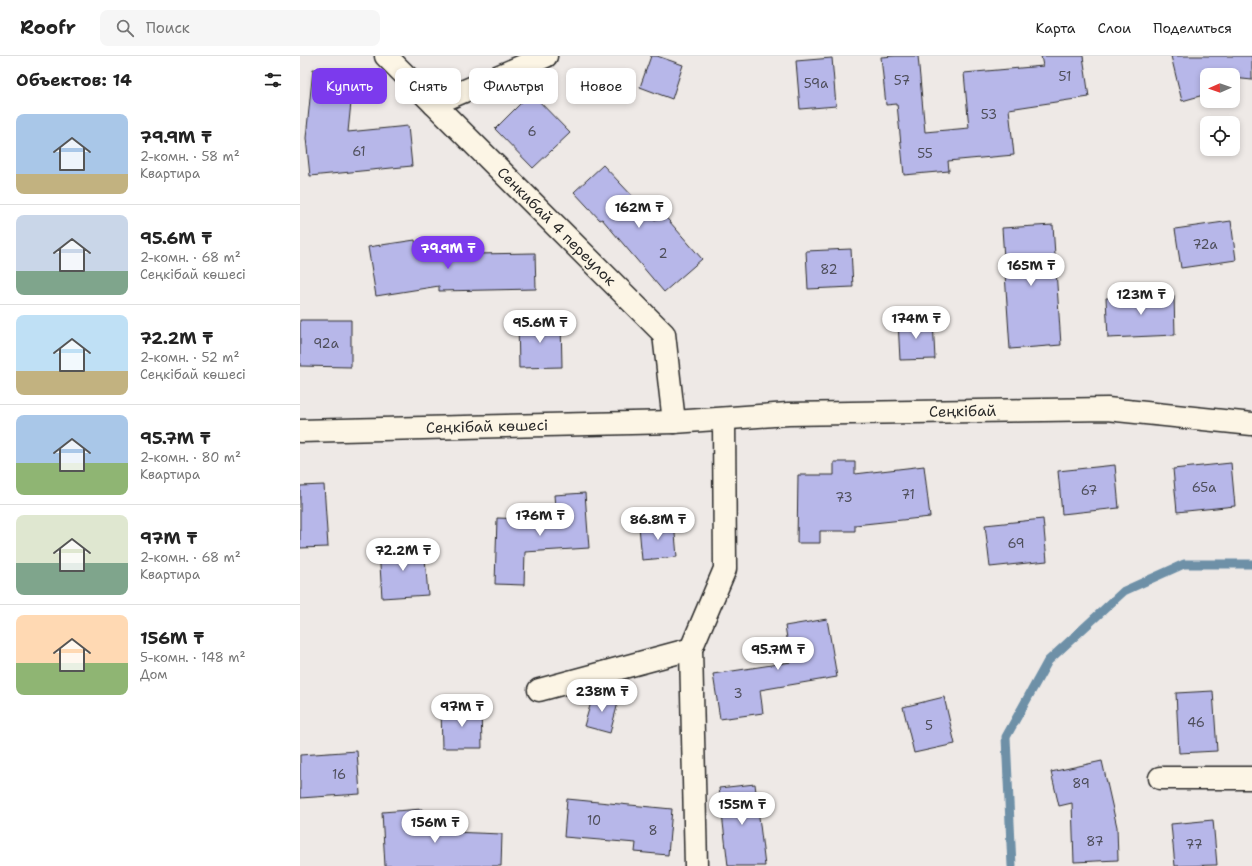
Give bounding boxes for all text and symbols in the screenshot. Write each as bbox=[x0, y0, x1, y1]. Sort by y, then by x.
search box bbox=[100, 10, 380, 46]
text: Roofr bbox=[20, 15, 76, 40]
icon: search bbox=[114, 17, 136, 39]
text: Поиск bbox=[146, 18, 190, 38]
text: Карта bbox=[1035, 19, 1076, 37]
text: Слои bbox=[1098, 19, 1131, 37]
text: Поделиться bbox=[1153, 19, 1232, 37]
chip: Купить bbox=[312, 68, 387, 104]
chip: Снять bbox=[395, 68, 461, 104]
chip: Фильтры bbox=[469, 68, 558, 104]
chip: Новое bbox=[566, 68, 636, 104]
house number: 51 bbox=[1059, 68, 1071, 85]
north arrow bbox=[1200, 68, 1240, 108]
map controls bbox=[1200, 68, 1240, 156]
text: Объектов: 14 bbox=[16, 69, 132, 91]
icon: filters bbox=[262, 69, 284, 91]
house number: 57 bbox=[894, 72, 910, 89]
house number: 59а bbox=[804, 75, 828, 92]
house number: 53 bbox=[981, 106, 997, 123]
button: locate bbox=[1200, 116, 1240, 156]
house number: 6 bbox=[527, 123, 537, 140]
text: 79.9M ₸ bbox=[140, 126, 212, 148]
icon: home bbox=[48, 130, 96, 178]
house number: 61 bbox=[352, 143, 366, 160]
house number: 55 bbox=[917, 145, 933, 162]
text: 2-комн. · 58 m² bbox=[140, 148, 240, 165]
street label: Сенкибай 4 переулок bbox=[493, 163, 620, 290]
text: Квартира bbox=[140, 165, 200, 182]
pin: 162M ₸ bbox=[606, 195, 672, 229]
text: 162M ₸ bbox=[614, 199, 664, 216]
text: 95.6M ₸ bbox=[140, 227, 212, 249]
icon: home bbox=[48, 231, 96, 279]
pin: 79.9M ₸ bbox=[411, 236, 485, 270]
house number: 72а bbox=[1192, 236, 1218, 253]
text: 79.9M ₸ bbox=[421, 240, 476, 257]
house number: 2 bbox=[658, 245, 668, 262]
text: 2-комн. · 68 m² bbox=[140, 249, 241, 266]
pin: 165M ₸ bbox=[998, 253, 1064, 287]
text: 165M ₸ bbox=[1007, 257, 1055, 274]
house number: 82 bbox=[820, 261, 838, 278]
text: Сеңкібай көшесі bbox=[140, 266, 246, 283]
pin: 123M ₸ bbox=[1108, 282, 1174, 316]
text: 123M ₸ bbox=[1116, 286, 1166, 303]
pin: 174M ₸ bbox=[883, 306, 949, 340]
pin: 95.6M ₸ bbox=[503, 310, 577, 344]
text: 174M ₸ bbox=[891, 310, 941, 327]
text: 95.6M ₸ bbox=[512, 314, 568, 331]
text: 72.2M ₸ bbox=[140, 327, 213, 349]
icon: home bbox=[48, 331, 96, 379]
house number: 92а bbox=[313, 335, 339, 352]
text: 2-комн. · 52 m² bbox=[140, 349, 239, 366]
text: Сеңкібай көшесі bbox=[140, 366, 246, 383]
street label: Сеңкібай bbox=[929, 401, 997, 422]
street label: Сеңкібай көшесі bbox=[426, 415, 548, 438]
text: 95.7M ₸ bbox=[140, 427, 211, 449]
icon: home bbox=[48, 431, 96, 479]
text: 2-комн. · 80 m² bbox=[140, 449, 241, 466]
text: Квартира bbox=[140, 466, 200, 483]
house number: 65а bbox=[1192, 479, 1216, 496]
house number: 67 bbox=[1081, 482, 1097, 499]
house number: 71 bbox=[901, 486, 915, 503]
house number: 73 bbox=[835, 489, 853, 506]
pin: 176M ₸ bbox=[507, 503, 573, 537]
text: 176M ₸ bbox=[515, 507, 565, 524]
pin: 86.8M ₸ bbox=[621, 507, 695, 541]
text: 86.8M ₸ bbox=[630, 511, 686, 528]
text: 97M ₸ bbox=[140, 527, 197, 549]
icon: home bbox=[48, 531, 96, 579]
house number: 69 bbox=[1007, 535, 1025, 552]
pin: 72.2M ₸ bbox=[366, 538, 440, 572]
text: 72.2M ₸ bbox=[375, 542, 431, 559]
text: 2-комн. · 68 m² bbox=[140, 549, 241, 566]
text: Квартира bbox=[140, 566, 200, 583]
text: 156M ₸ bbox=[140, 627, 204, 649]
icon: home bbox=[48, 631, 96, 679]
pin: 95.7M ₸ bbox=[741, 637, 815, 671]
text: 95.7M ₸ bbox=[751, 641, 805, 658]
text: 5-комн. · 148 m² bbox=[140, 649, 246, 666]
text: Дом bbox=[140, 666, 168, 683]
pin: 238M ₸ bbox=[569, 679, 635, 713]
text: 238M ₸ bbox=[576, 683, 628, 700]
house number: 3 bbox=[733, 685, 743, 702]
pin: 97M ₸ bbox=[434, 694, 490, 728]
text: 97M ₸ bbox=[440, 698, 484, 715]
house number: 46 bbox=[1187, 714, 1205, 731]
house number: 5 bbox=[925, 717, 933, 734]
house number: 16 bbox=[332, 766, 346, 783]
house number: 89 bbox=[1072, 775, 1090, 792]
pin: 155M ₸ bbox=[709, 792, 775, 826]
text: 155M ₸ bbox=[718, 796, 766, 813]
pin: 156M ₸ bbox=[402, 810, 468, 844]
house number: 10 bbox=[587, 812, 601, 829]
text: 156M ₸ bbox=[411, 814, 459, 831]
house number: 8 bbox=[648, 822, 658, 839]
house number: 87 bbox=[1086, 833, 1104, 850]
house number: 77 bbox=[1185, 836, 1203, 853]

